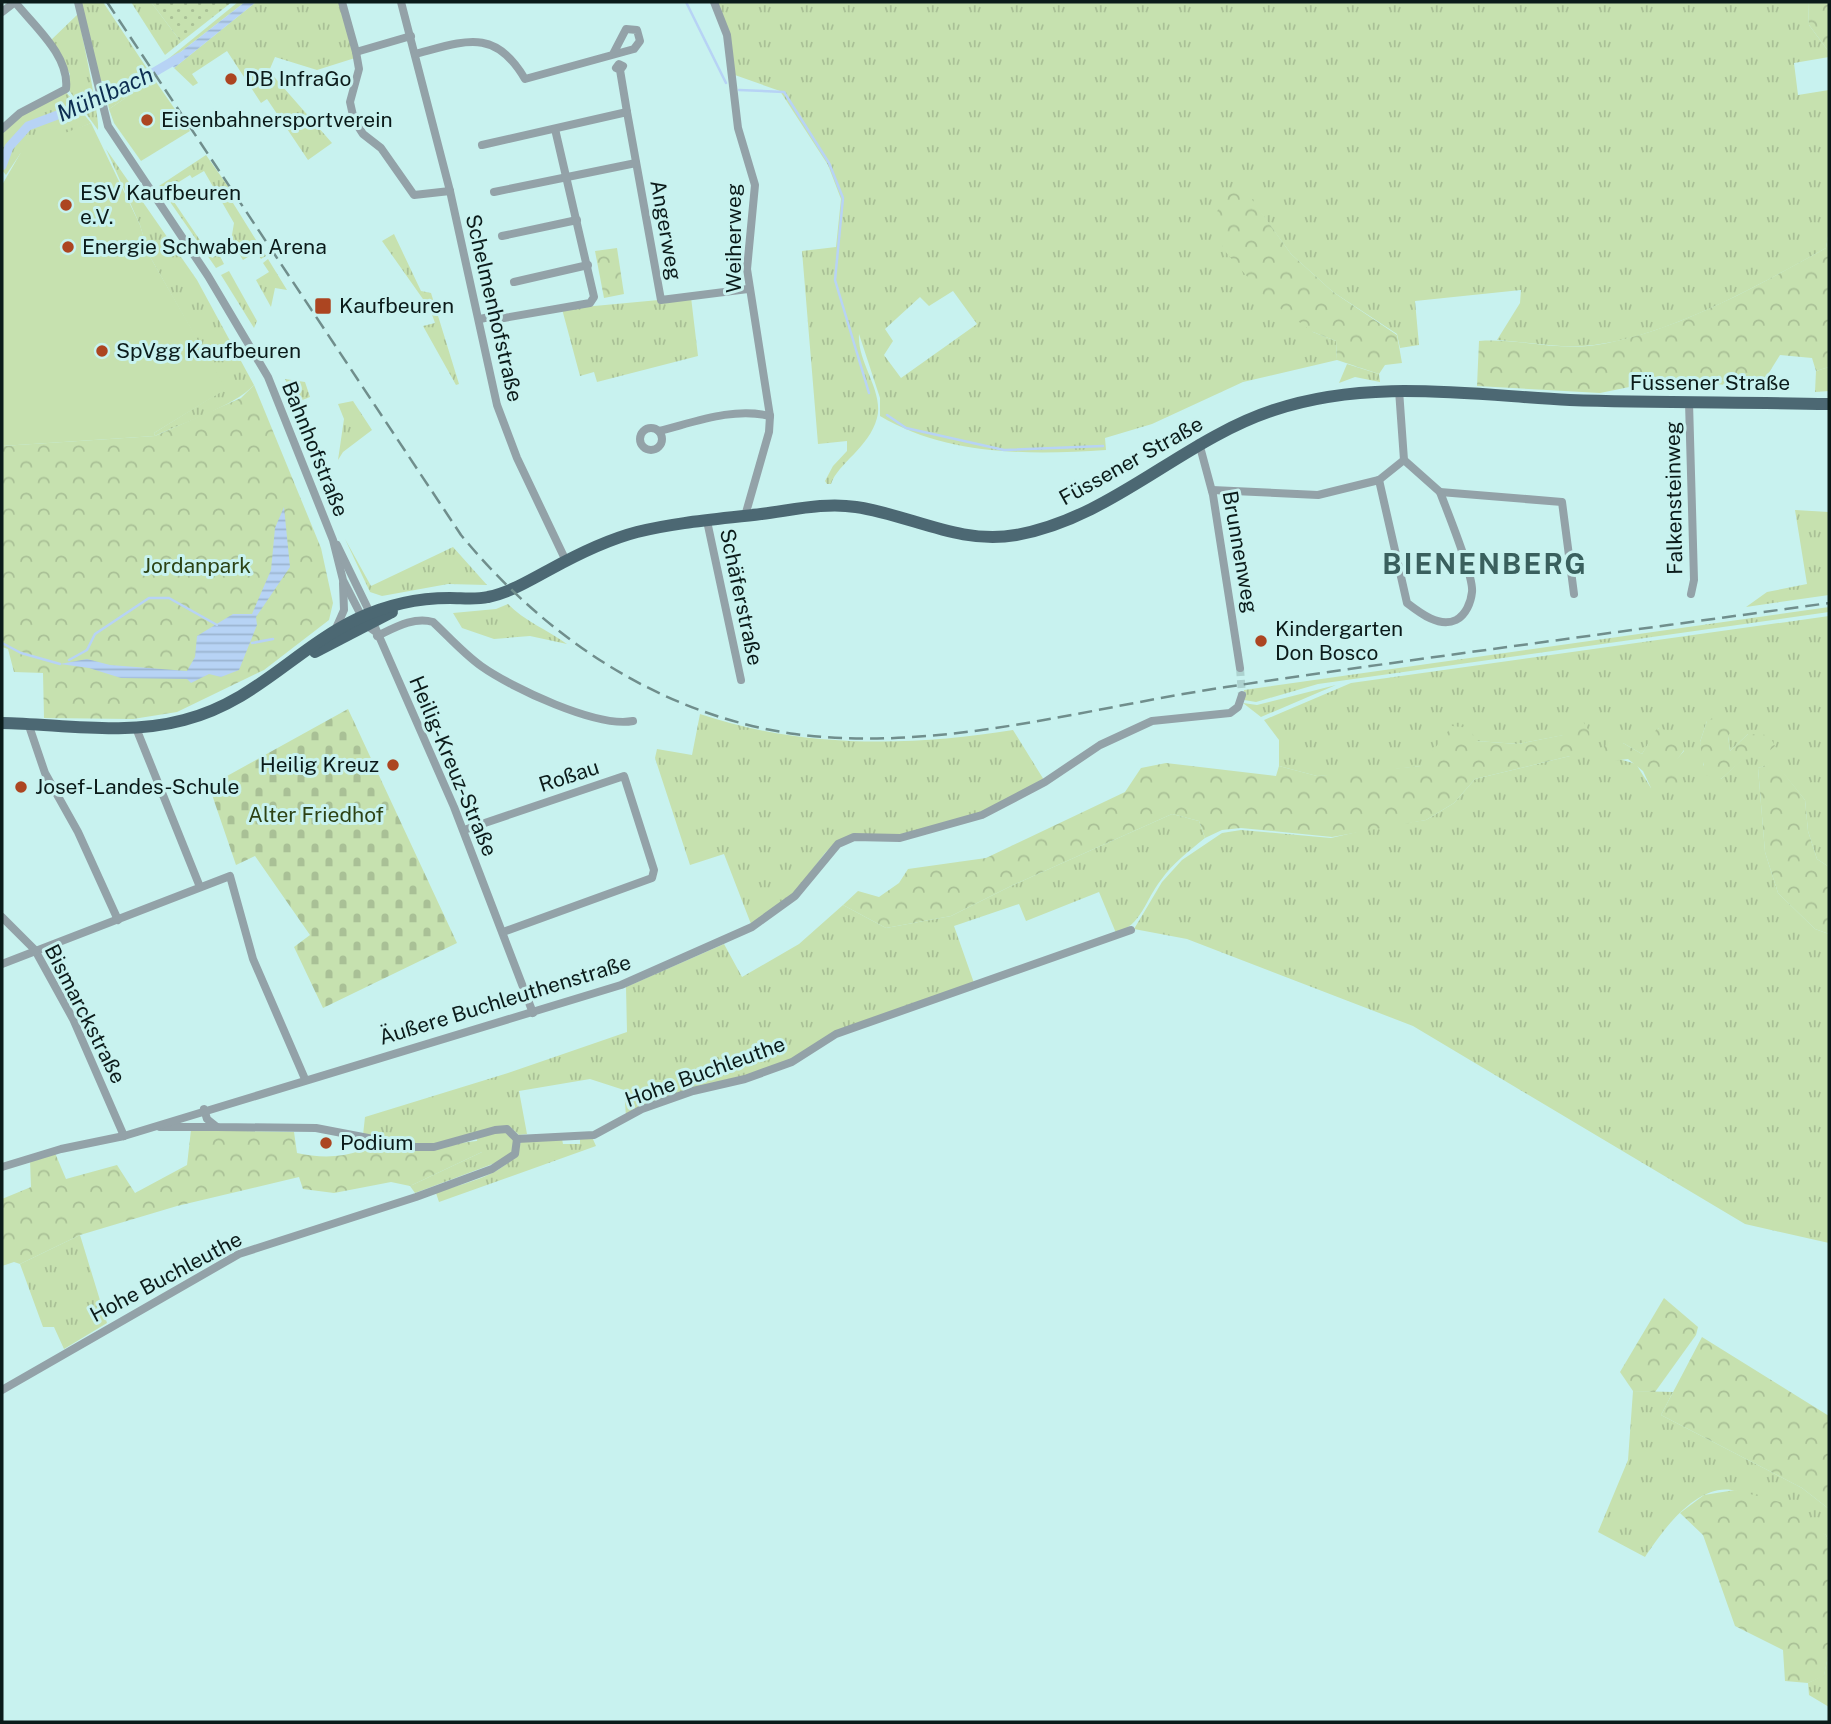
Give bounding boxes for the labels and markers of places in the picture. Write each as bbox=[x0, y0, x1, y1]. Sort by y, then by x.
place label: DB InfraGo bbox=[245, 66, 352, 91]
marker: DB InfraGo bbox=[223, 71, 239, 87]
place label: Eisenbahnersportverein bbox=[161, 107, 393, 132]
marker: Eisenbahnersportverein bbox=[139, 112, 155, 128]
place label: ESV Kaufbeuren e.V. bbox=[80, 180, 241, 229]
marker: ESV Kaufbeuren e.V. bbox=[58, 197, 74, 213]
place label: Energie Schwaben Arena bbox=[82, 234, 327, 259]
marker: Energie Schwaben Arena bbox=[60, 239, 76, 255]
place label: Kaufbeuren bbox=[339, 293, 454, 318]
marker: Kaufbeuren bbox=[313, 296, 333, 316]
place label: SpVgg Kaufbeuren bbox=[116, 338, 301, 363]
marker: SpVgg Kaufbeuren bbox=[94, 343, 110, 359]
place label: Kindergarten Don Bosco bbox=[1275, 616, 1403, 665]
marker: Kindergarten Don Bosco bbox=[1253, 633, 1269, 649]
place label: Heilig Kreuz bbox=[260, 752, 379, 777]
marker: Heilig Kreuz bbox=[385, 757, 401, 773]
place label: Josef-Landes-Schule bbox=[35, 774, 239, 799]
marker: Josef-Landes-Schule bbox=[13, 779, 29, 795]
place label: Podium bbox=[340, 1130, 413, 1155]
marker: Podium bbox=[318, 1135, 334, 1151]

